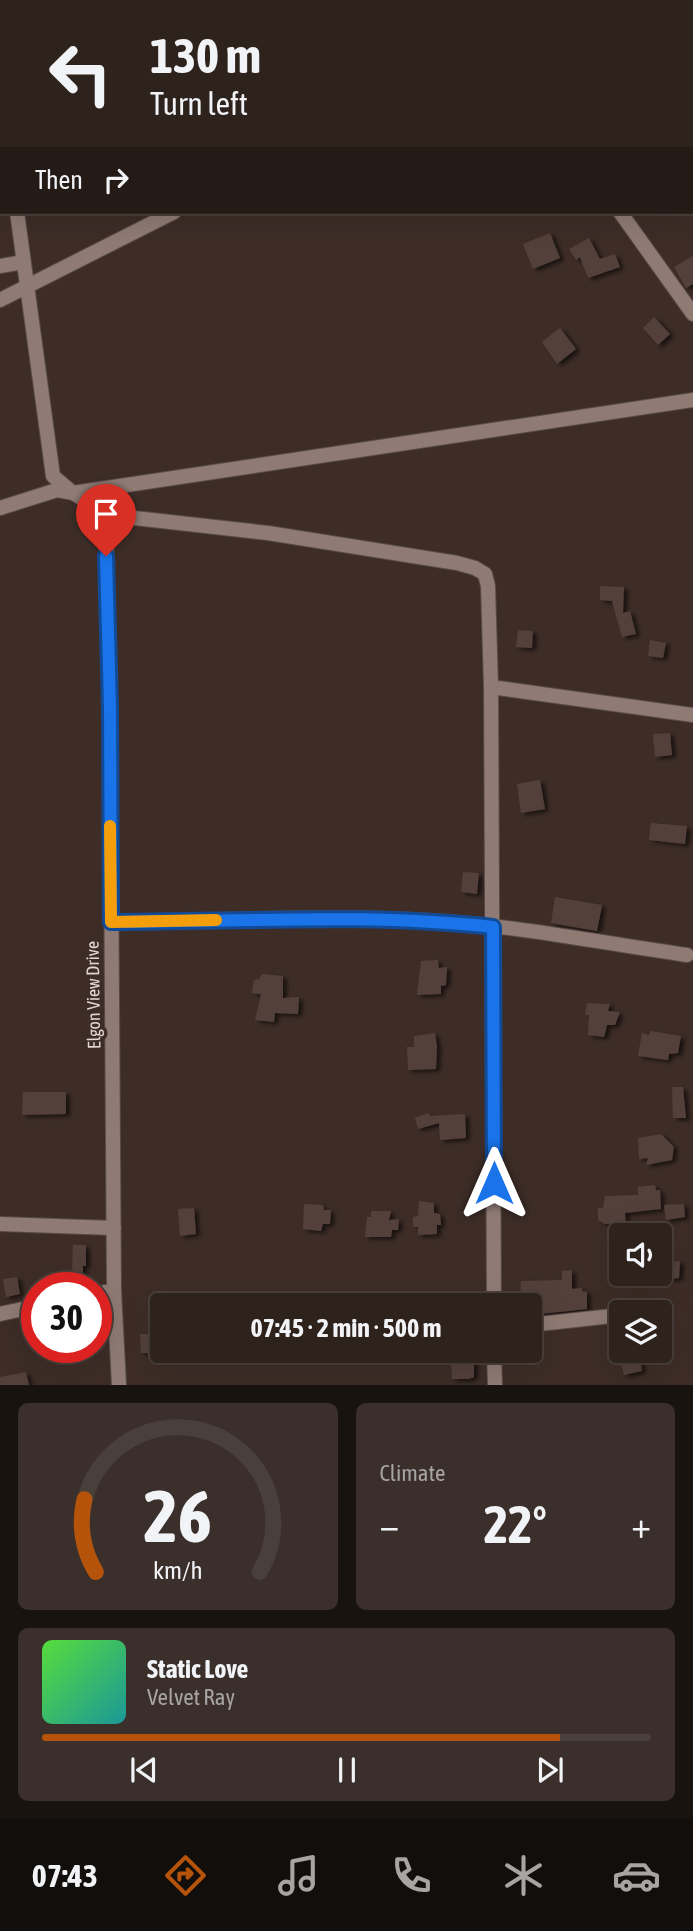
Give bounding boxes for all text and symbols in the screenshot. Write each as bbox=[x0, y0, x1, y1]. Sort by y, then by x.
text: 130 m bbox=[150, 27, 261, 83]
icon: left bbox=[35, 28, 126, 119]
text: Turn left bbox=[150, 85, 248, 122]
icon: right bbox=[97, 161, 135, 199]
text: Then bbox=[35, 165, 83, 195]
pin bbox=[76, 484, 136, 556]
icon: arrive bbox=[87, 495, 125, 533]
street label: Elgon View Drive bbox=[82, 941, 104, 1049]
position arrow bbox=[457, 1146, 531, 1220]
map controls bbox=[609, 1223, 672, 1363]
button: sound bbox=[609, 1223, 672, 1286]
speed limit sign: 30 bbox=[21, 1272, 112, 1363]
button: layers bbox=[609, 1300, 672, 1363]
text: 07:45 · 2 min · 500 m bbox=[251, 1313, 441, 1343]
text: Climate bbox=[380, 1460, 445, 1486]
text: 26 bbox=[144, 1475, 212, 1558]
text: 22° bbox=[484, 1494, 547, 1554]
text: − bbox=[380, 1503, 399, 1546]
text: + bbox=[631, 1503, 651, 1546]
text: km/h bbox=[153, 1556, 203, 1584]
text: Static Love bbox=[147, 1654, 248, 1684]
text: Velvet Ray bbox=[147, 1684, 235, 1710]
icon: previous bbox=[125, 1751, 163, 1789]
icon: pause bbox=[328, 1751, 366, 1789]
icon: next bbox=[531, 1751, 569, 1789]
icon: directions bbox=[161, 1851, 210, 1900]
icon: music bbox=[274, 1851, 323, 1900]
icon: phone bbox=[387, 1851, 436, 1900]
icon: climate bbox=[499, 1851, 548, 1900]
icon: car bbox=[612, 1851, 661, 1900]
text: 07:43 bbox=[32, 1857, 98, 1894]

